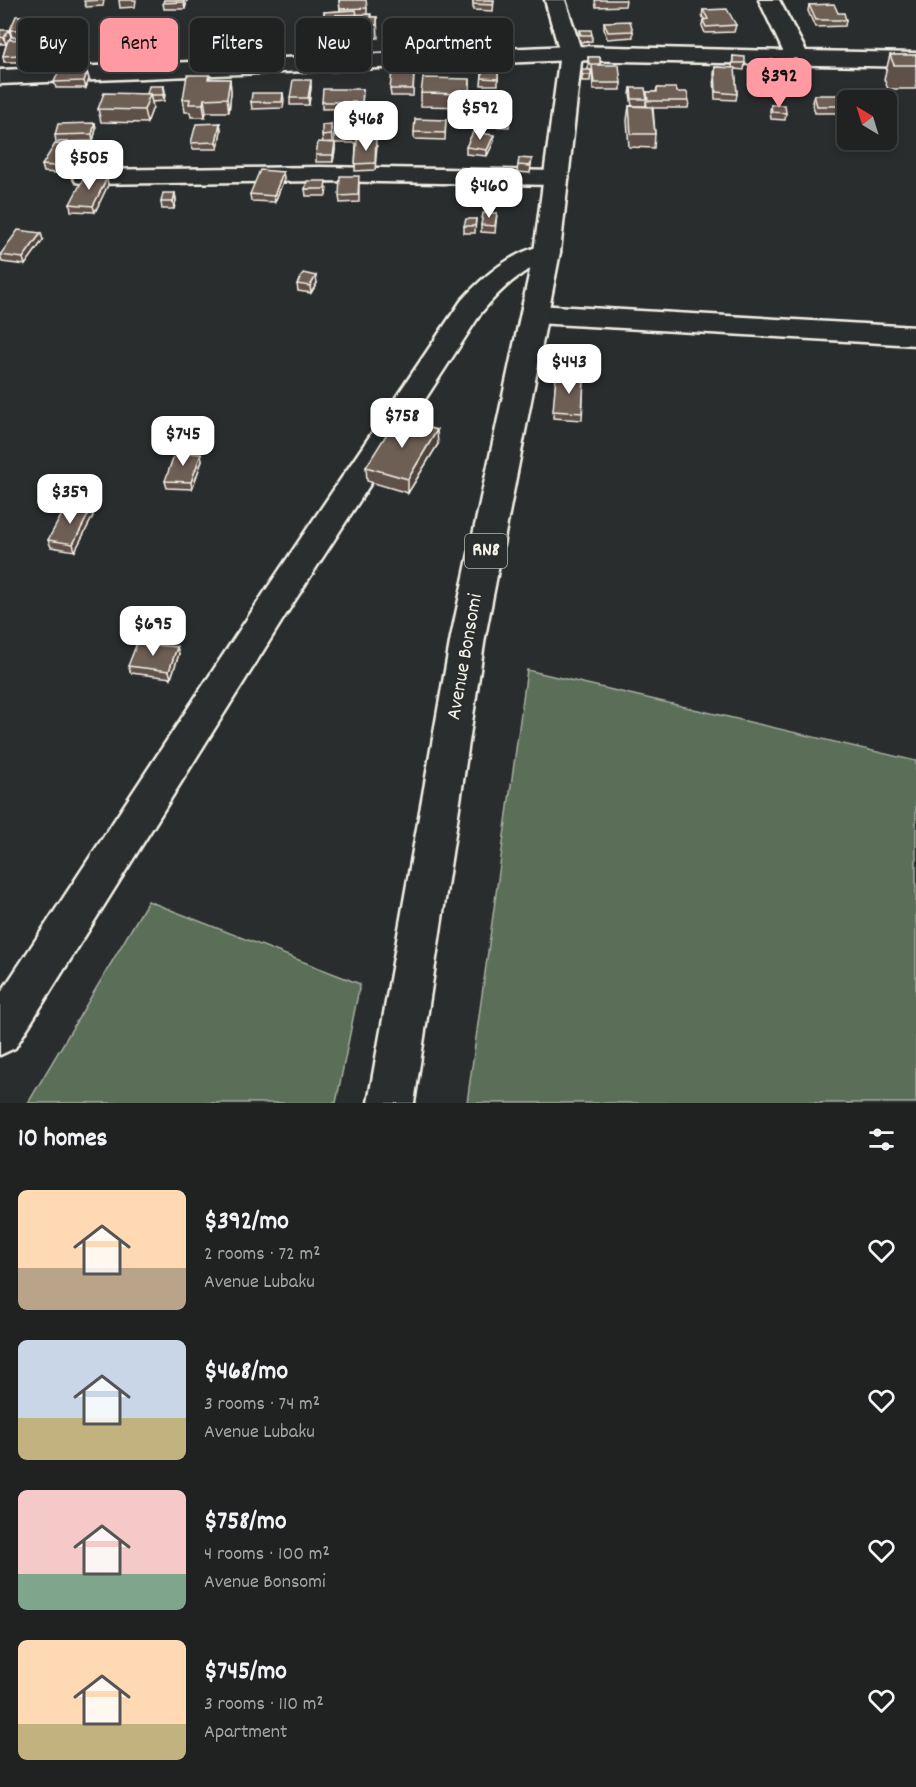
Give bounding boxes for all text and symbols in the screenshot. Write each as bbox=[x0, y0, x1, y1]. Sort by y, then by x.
chip: Buy bbox=[18, 18, 88, 72]
chip: Rent bbox=[100, 18, 178, 72]
chip: Filters bbox=[190, 18, 284, 72]
chip: New bbox=[296, 18, 371, 72]
chip: Apartment bbox=[383, 18, 513, 72]
pin: $392 bbox=[743, 58, 815, 109]
text: $392 bbox=[761, 63, 797, 91]
pin: $592 bbox=[444, 90, 516, 141]
north arrow bbox=[837, 90, 897, 150]
map controls bbox=[837, 90, 897, 150]
text: $592 bbox=[461, 95, 499, 123]
pin: $468 bbox=[330, 101, 402, 152]
text: $468 bbox=[348, 106, 384, 134]
pin: $505 bbox=[53, 140, 125, 191]
text: $505 bbox=[69, 145, 109, 173]
pin: $460 bbox=[453, 168, 525, 219]
text: $460 bbox=[469, 173, 509, 201]
pin: $443 bbox=[533, 344, 605, 395]
text: $443 bbox=[551, 349, 587, 377]
pin: $758 bbox=[366, 398, 438, 449]
text: $758 bbox=[384, 403, 420, 431]
pin: $745 bbox=[147, 416, 219, 467]
text: $745 bbox=[165, 421, 201, 449]
pin: $359 bbox=[34, 474, 106, 525]
text: $359 bbox=[51, 479, 89, 507]
road number: RN8 bbox=[465, 534, 507, 568]
street label: Avenue Bonsomi bbox=[440, 591, 492, 723]
pin: $695 bbox=[117, 606, 189, 657]
text: $695 bbox=[134, 611, 172, 639]
text: 10 homes bbox=[18, 1121, 108, 1158]
icon: filters bbox=[865, 1123, 898, 1156]
text: $392/mo bbox=[204, 1204, 289, 1241]
icon: home bbox=[66, 1214, 138, 1286]
icon: heart bbox=[865, 1234, 898, 1267]
text: 2 rooms · 72 m² bbox=[204, 1241, 320, 1269]
text: Avenue Lubaku bbox=[204, 1269, 315, 1297]
text: $468/mo bbox=[204, 1354, 288, 1391]
icon: home bbox=[66, 1364, 138, 1436]
icon: heart bbox=[865, 1384, 898, 1417]
text: 3 rooms · 74 m² bbox=[204, 1391, 320, 1419]
text: Avenue Lubaku bbox=[204, 1419, 315, 1447]
text: $758/mo bbox=[204, 1504, 286, 1541]
icon: home bbox=[66, 1514, 138, 1586]
icon: heart bbox=[865, 1534, 898, 1567]
text: 4 rooms · 100 m² bbox=[204, 1541, 330, 1569]
text: Avenue Bonsomi bbox=[204, 1569, 326, 1597]
text: $745/mo bbox=[204, 1654, 287, 1691]
icon: home bbox=[66, 1664, 138, 1736]
icon: heart bbox=[865, 1684, 898, 1717]
text: 3 rooms · 110 m² bbox=[204, 1691, 324, 1719]
text: Apartment bbox=[204, 1719, 287, 1747]

